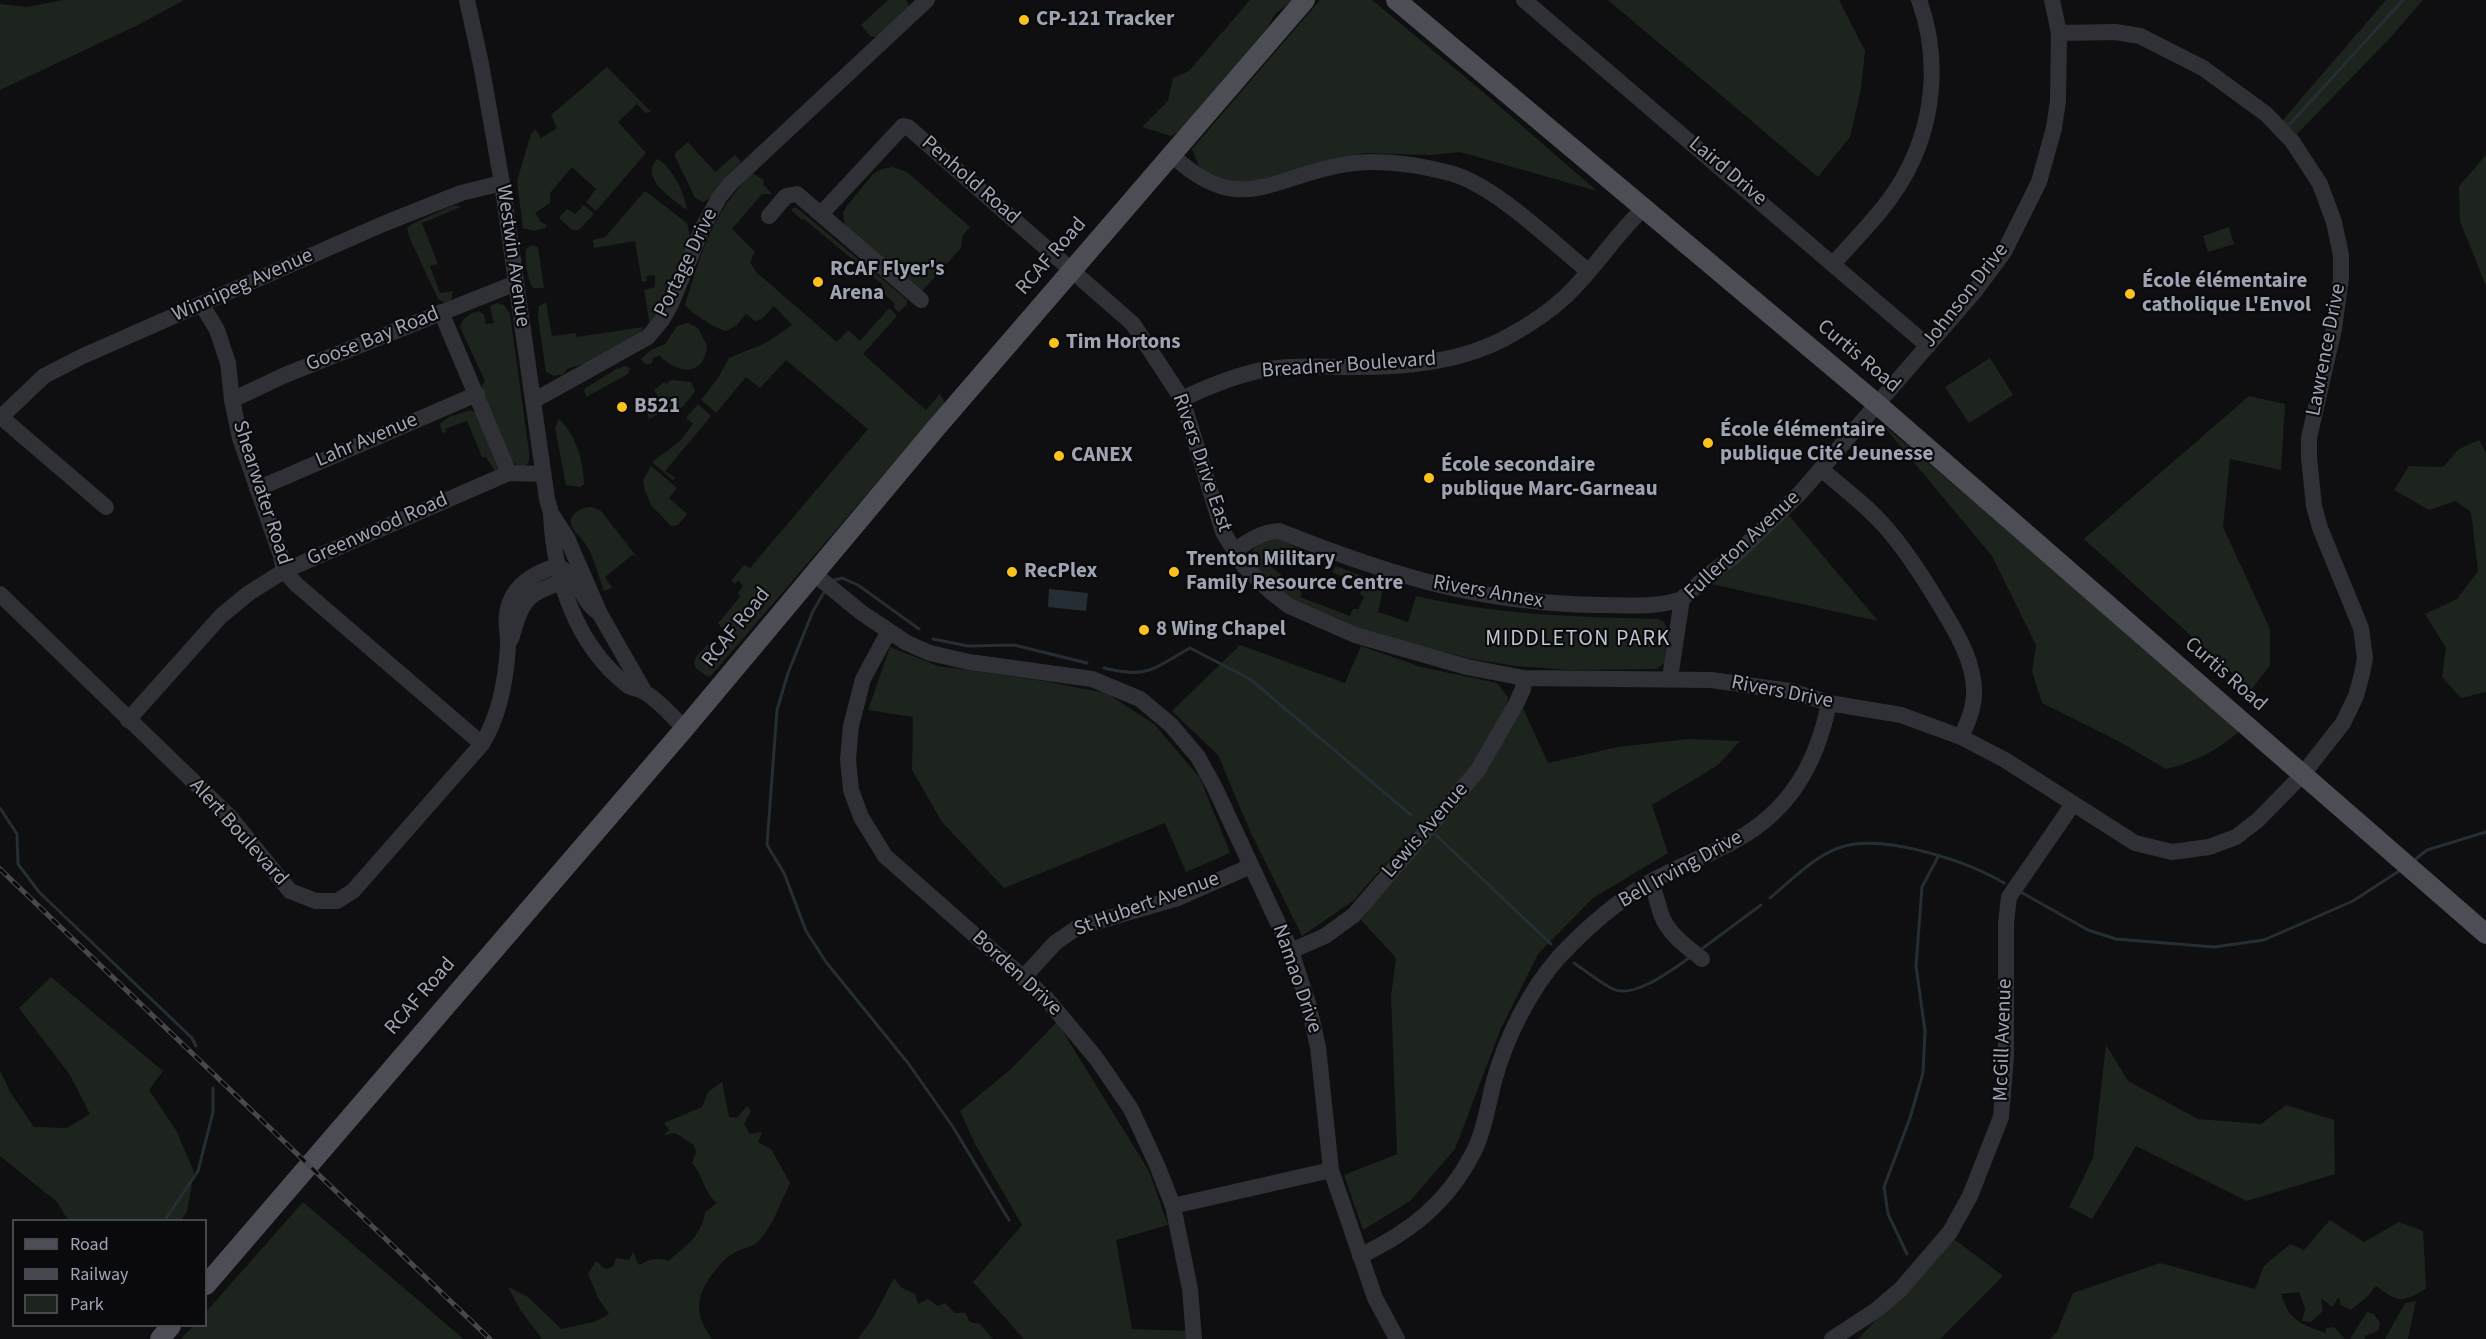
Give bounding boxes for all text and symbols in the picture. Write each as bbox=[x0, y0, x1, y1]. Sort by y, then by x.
place label: CP-121 Tracker bbox=[1036, 7, 1174, 33]
marker: CP-121 Tracker bbox=[1017, 13, 1031, 27]
street label: Penhold Road bbox=[916, 131, 1024, 231]
street label: Laird Drive bbox=[1683, 132, 1771, 212]
street label: Westwin Avenue bbox=[490, 183, 534, 329]
street label: Portage Drive bbox=[650, 205, 724, 321]
street label: RCAF Road bbox=[1011, 213, 1093, 301]
street label: Johnson Drive bbox=[1917, 239, 2015, 353]
street label: Winnipeg Avenue bbox=[169, 244, 317, 328]
place label: RCAF Flyer's Arena bbox=[830, 257, 945, 307]
place label: École élémentaire catholique L'Envol bbox=[2142, 269, 2311, 319]
marker: RCAF Flyer's Arena bbox=[811, 275, 825, 289]
street label: Lawrence Drive bbox=[2302, 282, 2352, 418]
marker: École élémentaire catholique L'Envol bbox=[2123, 287, 2137, 301]
street label: Goose Bay Road bbox=[303, 302, 443, 378]
street label: Curtis Road bbox=[1811, 315, 1905, 399]
place label: Tim Hortons bbox=[1066, 330, 1180, 356]
marker: Tim Hortons bbox=[1047, 336, 1061, 350]
street label: Breadner Boulevard bbox=[1261, 347, 1437, 385]
street label: Rivers Drive East bbox=[1166, 391, 1236, 535]
place label: B521 bbox=[634, 394, 680, 420]
marker: B521 bbox=[615, 400, 629, 414]
street label: Lahr Avenue bbox=[312, 408, 422, 474]
street label: Shearwater Road bbox=[226, 418, 296, 568]
place label: École élémentaire publique Cité Jeunesse bbox=[1720, 418, 1933, 468]
marker: École élémentaire publique Cité Jeunesse bbox=[1701, 436, 1715, 450]
place label: CANEX bbox=[1071, 443, 1133, 469]
marker: CANEX bbox=[1052, 449, 1066, 463]
place label: École secondaire publique Marc-Garneau bbox=[1441, 453, 1658, 503]
marker: École secondaire publique Marc-Garneau bbox=[1422, 471, 1436, 485]
street label: Fullerton Avenue bbox=[1680, 486, 1806, 606]
street label: Greenwood Road bbox=[304, 488, 452, 572]
place label: Trenton Military Family Resource Centre bbox=[1186, 547, 1403, 597]
place label: RecPlex bbox=[1024, 559, 1097, 585]
marker: RecPlex bbox=[1005, 565, 1019, 579]
marker: Trenton Military Family Resource Centre bbox=[1167, 565, 1181, 579]
street label: Rivers Annex bbox=[1431, 571, 1545, 615]
street label: RCAF Road bbox=[697, 583, 777, 673]
place label: 8 Wing Chapel bbox=[1156, 617, 1286, 643]
marker: 8 Wing Chapel bbox=[1137, 623, 1151, 637]
district label: MIDDLETON PARK bbox=[1485, 627, 1671, 653]
street label: Curtis Road bbox=[2179, 632, 2271, 718]
street label: Rivers Drive bbox=[1729, 671, 1835, 715]
street label: Alert Boulevard bbox=[183, 774, 293, 892]
street label: Lewis Avenue bbox=[1378, 778, 1474, 884]
street label: Bell Irving Drive bbox=[1615, 826, 1747, 914]
street label: St Hubert Avenue bbox=[1071, 867, 1223, 943]
street label: Namao Drive bbox=[1266, 921, 1326, 1037]
street label: Borden Drive bbox=[966, 926, 1066, 1022]
street label: RCAF Road bbox=[380, 953, 462, 1041]
street label: McGill Avenue bbox=[1989, 978, 2019, 1102]
legend bbox=[12, 1219, 207, 1327]
text: Road bbox=[70, 1232, 109, 1257]
text: Railway bbox=[70, 1262, 129, 1287]
text: Park bbox=[70, 1292, 104, 1317]

